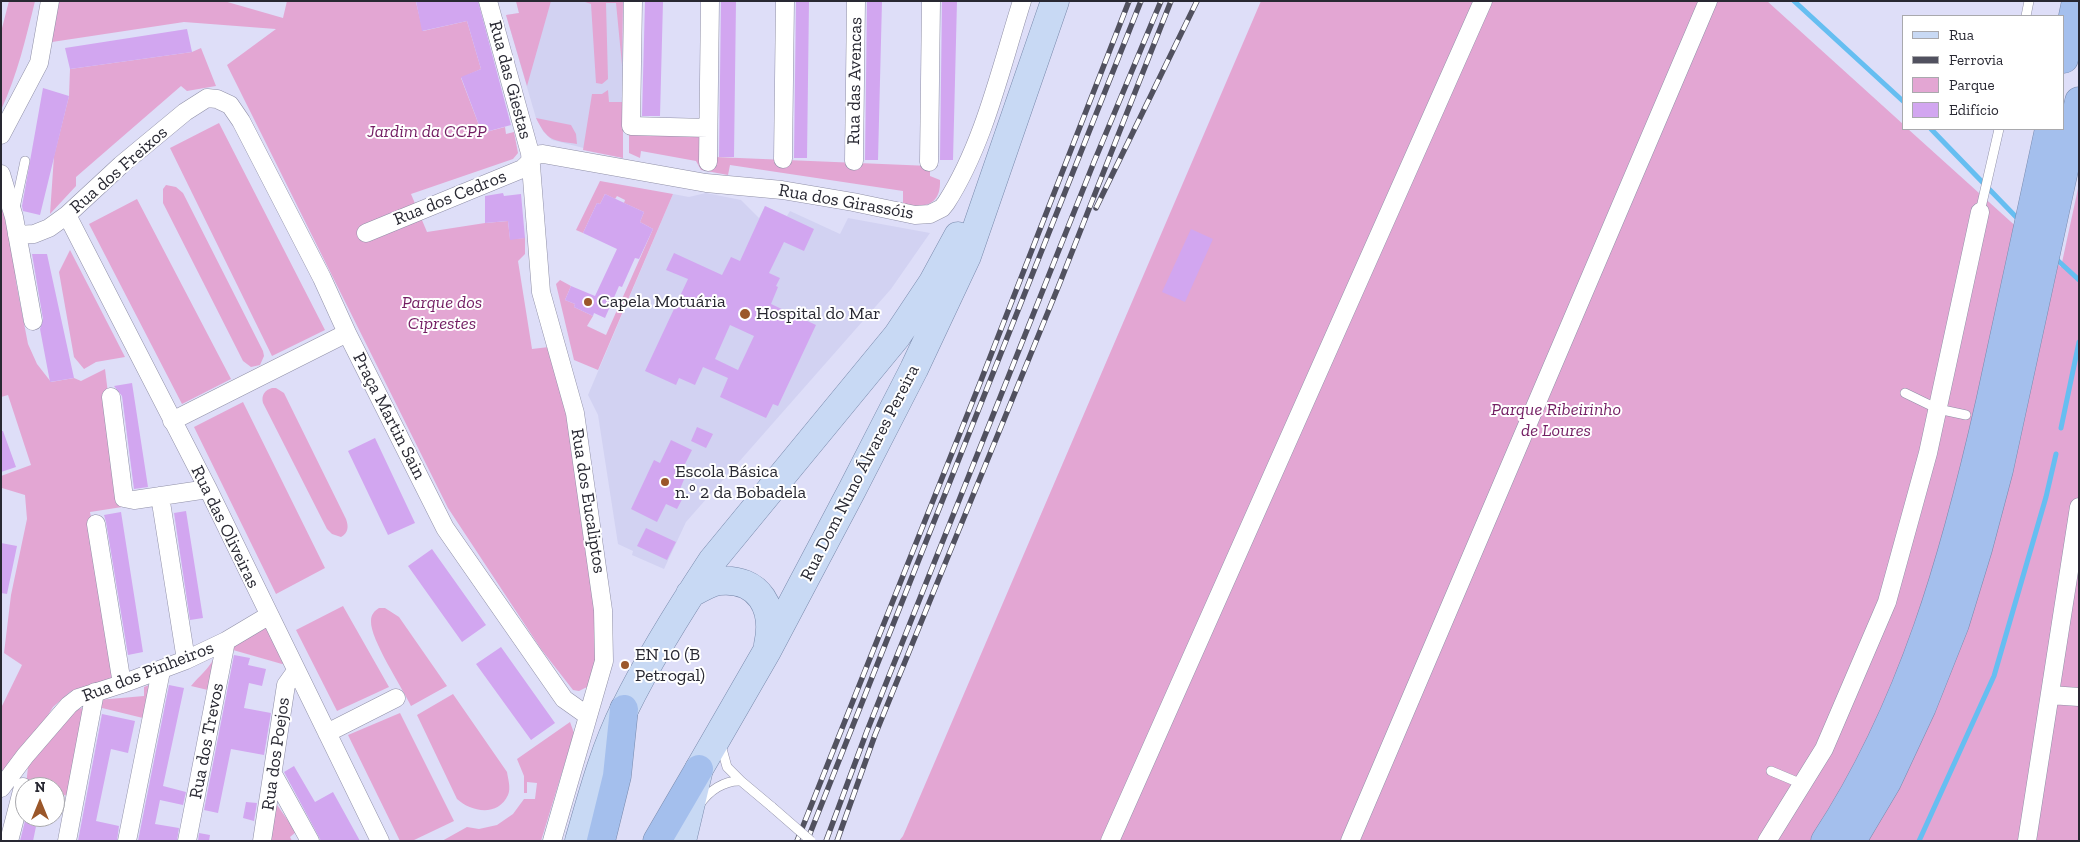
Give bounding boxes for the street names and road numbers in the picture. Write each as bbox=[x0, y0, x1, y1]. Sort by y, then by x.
street label: Rua das Avencas bbox=[843, 17, 867, 145]
street label: Rua das Giestas bbox=[484, 18, 536, 142]
street label: Rua dos Freixos bbox=[66, 122, 172, 218]
street label: Rua dos Cedros bbox=[390, 166, 510, 230]
street label: Rua dos Girassóis bbox=[777, 179, 915, 225]
street label: Praça Martin Sain bbox=[348, 349, 430, 483]
street label: Rua Dom Nuno Álvares Pereira bbox=[796, 361, 924, 585]
street label: Rua dos Eucaliptos bbox=[566, 427, 610, 575]
street label: Rua das Oliveiras bbox=[186, 462, 264, 592]
street label: Rua dos Pinheiros bbox=[79, 637, 217, 707]
street label: Rua dos Trevos bbox=[185, 681, 229, 801]
street label: Rua dos Poejos bbox=[257, 696, 295, 812]

